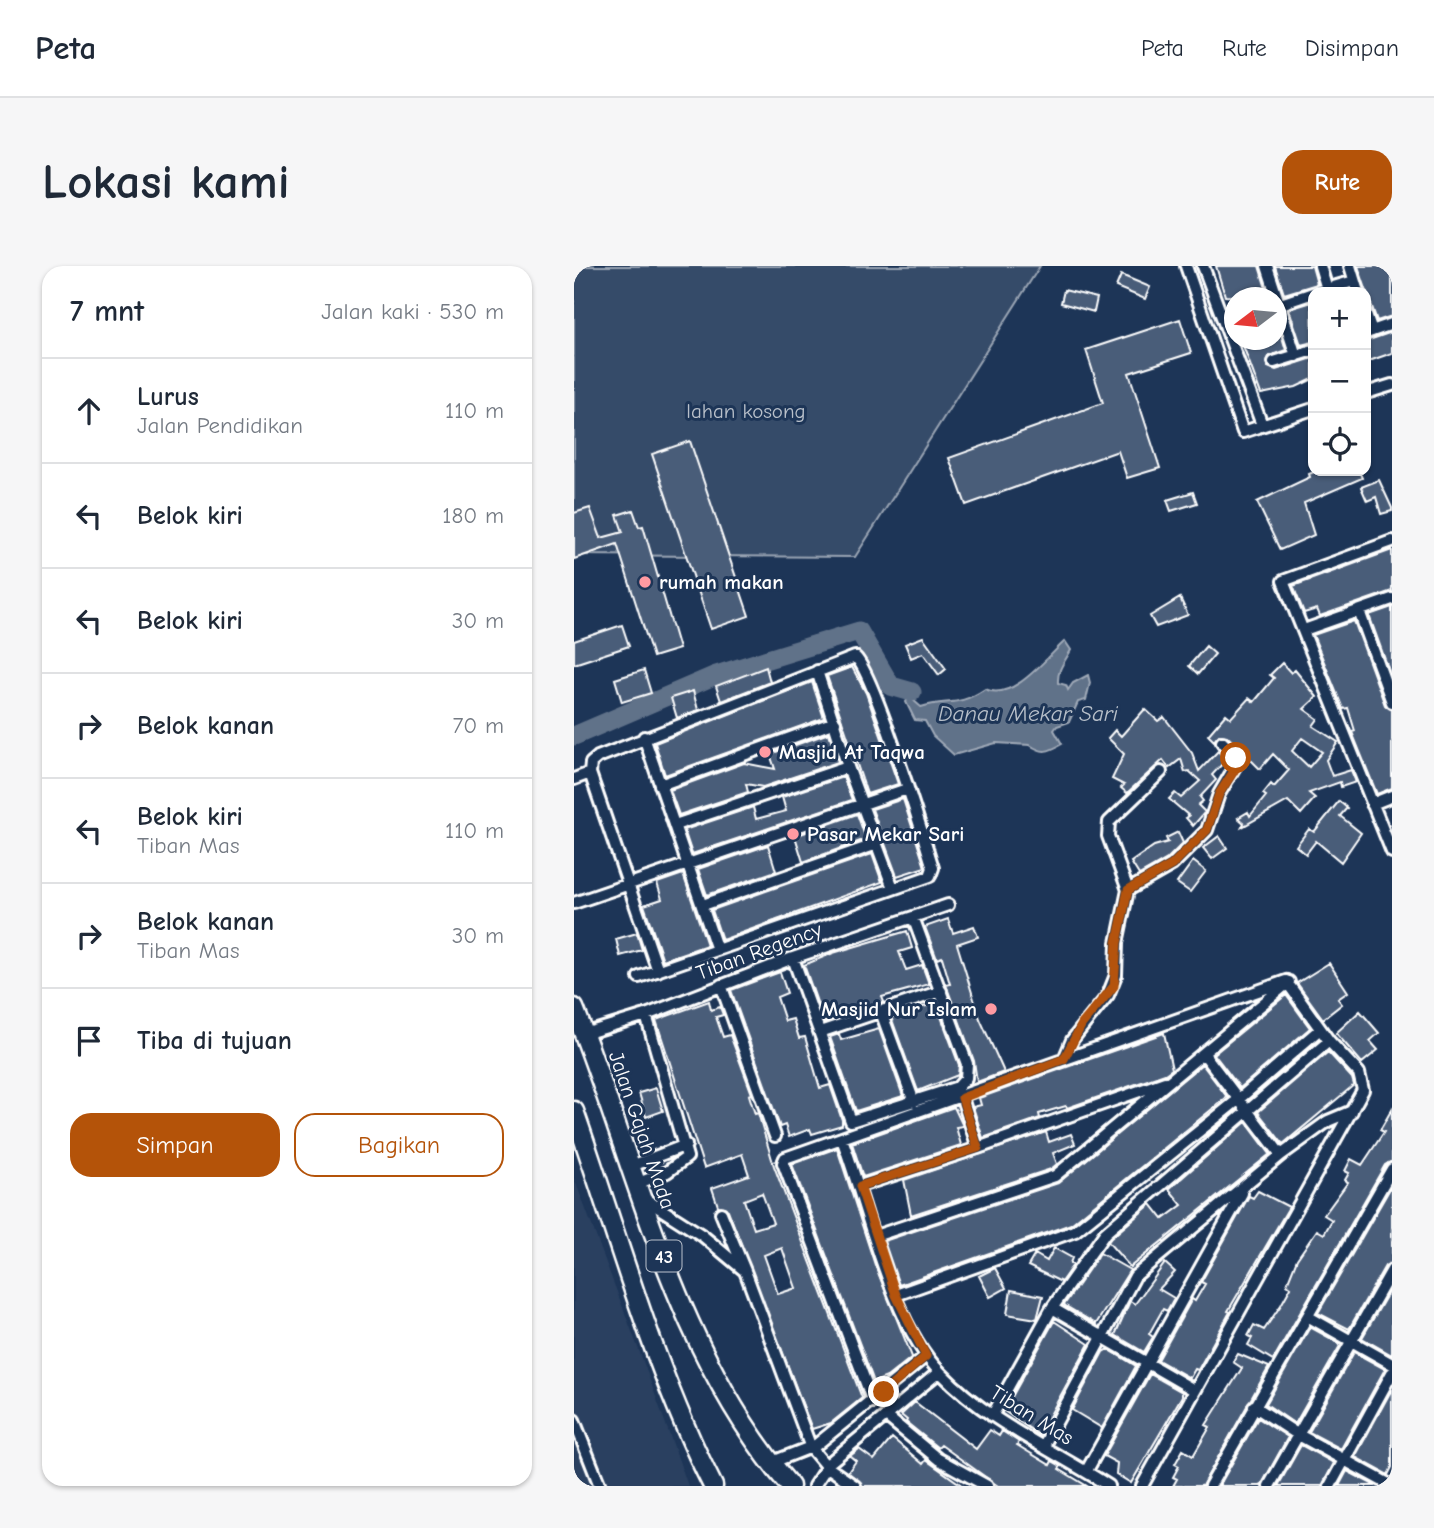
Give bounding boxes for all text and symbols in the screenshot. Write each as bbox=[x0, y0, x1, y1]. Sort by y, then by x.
text: Peta bbox=[35, 29, 96, 67]
text: Peta bbox=[1141, 34, 1184, 62]
text: Rute bbox=[1222, 34, 1267, 62]
text: Disimpan bbox=[1305, 34, 1399, 62]
button: Rute bbox=[1282, 150, 1392, 214]
text: Lokasi kami bbox=[42, 154, 290, 210]
north arrow bbox=[1224, 287, 1287, 350]
map controls bbox=[1308, 287, 1371, 476]
button: + bbox=[1308, 287, 1371, 350]
text: 7 mnt bbox=[70, 294, 144, 329]
text: Jalan kaki · 530 m bbox=[321, 298, 504, 325]
button: − bbox=[1308, 350, 1371, 413]
text: Lurus bbox=[137, 382, 199, 412]
icon: ahead bbox=[70, 392, 108, 430]
text: 110 m bbox=[445, 397, 504, 424]
park label: lahan kosong bbox=[686, 399, 806, 423]
text: Jalan Pendidikan bbox=[137, 412, 303, 439]
button: locate bbox=[1308, 413, 1371, 476]
icon: left bbox=[70, 497, 108, 535]
text: Belok kiri bbox=[137, 501, 243, 531]
text: 180 m bbox=[442, 502, 504, 529]
place label: rumah makan bbox=[659, 570, 784, 594]
marker: rumah makan bbox=[637, 574, 653, 590]
icon: left bbox=[70, 602, 108, 640]
text: Belok kiri bbox=[137, 606, 243, 636]
text: 30 m bbox=[452, 607, 504, 634]
water label: Danau Mekar Sari bbox=[938, 700, 1119, 727]
icon: right bbox=[70, 707, 108, 745]
text: Belok kanan bbox=[137, 711, 274, 741]
text: 70 m bbox=[452, 712, 504, 739]
place label: Masjid At Taqwa bbox=[779, 740, 925, 764]
route start bbox=[1220, 742, 1251, 773]
marker: Masjid At Taqwa bbox=[757, 744, 773, 760]
text: Belok kiri bbox=[137, 802, 243, 832]
icon: left bbox=[70, 812, 108, 850]
text: 110 m bbox=[445, 817, 504, 844]
place label: Pasar Mekar Sari bbox=[807, 822, 964, 846]
marker: Pasar Mekar Sari bbox=[785, 826, 801, 842]
text: Tiban Mas bbox=[137, 832, 240, 859]
text: Belok kanan bbox=[137, 907, 274, 937]
icon: right bbox=[70, 917, 108, 955]
street label: Tiban Regency bbox=[693, 917, 826, 985]
text: 30 m bbox=[452, 922, 504, 949]
text: Tiban Mas bbox=[137, 937, 240, 964]
place label: Masjid Nur Islam bbox=[821, 997, 977, 1021]
marker: Masjid Nur Islam bbox=[983, 1001, 999, 1017]
icon: arrive bbox=[70, 1022, 108, 1060]
text: Tiba di tujuan bbox=[137, 1026, 292, 1056]
street label: Jalan Gajah Mada bbox=[604, 1048, 680, 1212]
button: Simpan bbox=[70, 1113, 280, 1177]
button: Bagikan bbox=[294, 1113, 504, 1177]
road number: 43 bbox=[646, 1240, 682, 1272]
route end bbox=[868, 1376, 899, 1407]
street label: Tiban Mas bbox=[986, 1380, 1078, 1450]

